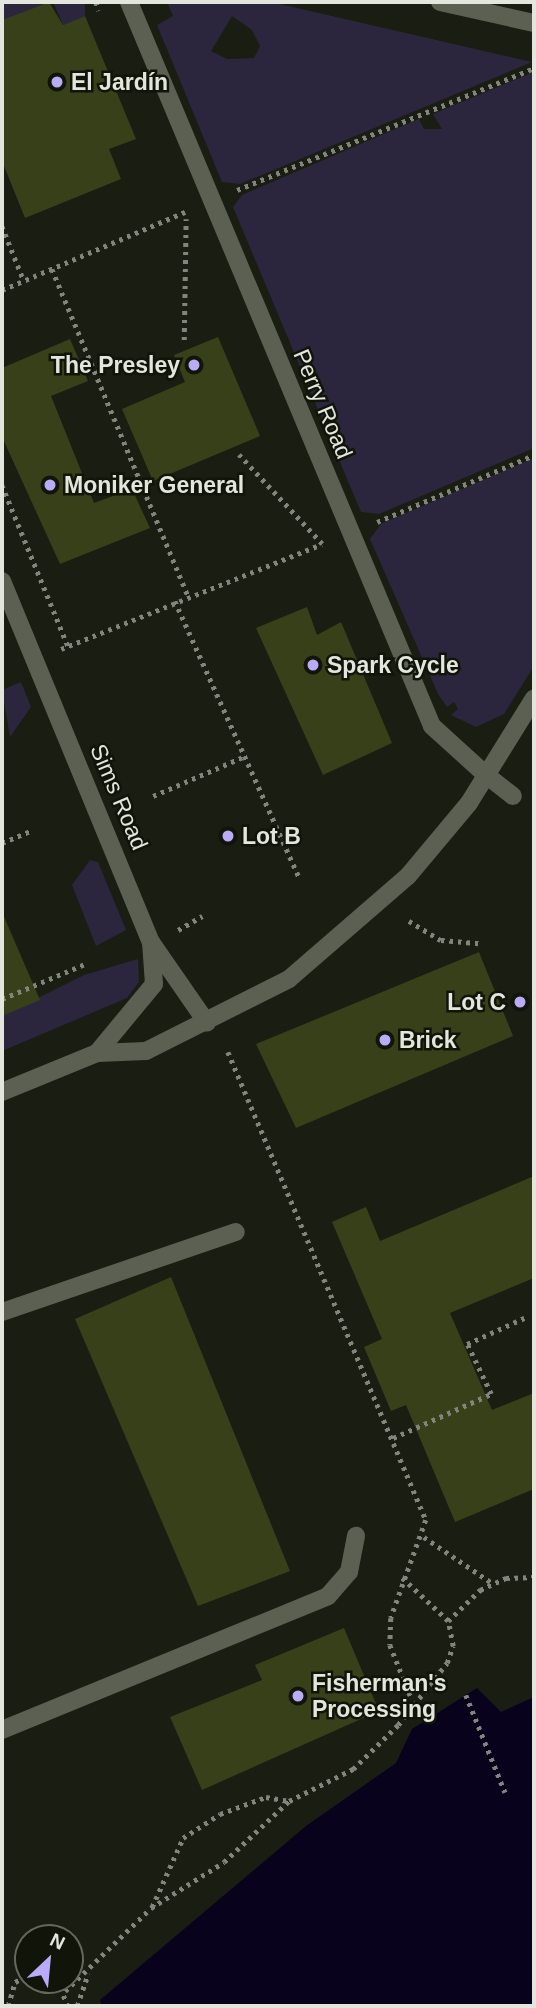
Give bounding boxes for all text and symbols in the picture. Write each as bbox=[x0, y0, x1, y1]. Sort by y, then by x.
place label: El Jardín bbox=[71, 68, 168, 96]
marker: El Jardín bbox=[49, 74, 65, 90]
street label: Perry Road bbox=[288, 345, 358, 463]
place label: The Presley bbox=[51, 351, 180, 379]
marker: The Presley bbox=[186, 357, 202, 373]
place label: Moniker General bbox=[64, 471, 244, 499]
marker: Moniker General bbox=[42, 477, 58, 493]
place label: Spark Cycle bbox=[327, 651, 459, 679]
marker: Spark Cycle bbox=[305, 657, 321, 673]
street label: Sims Road bbox=[84, 740, 154, 854]
place label: Lot B bbox=[242, 822, 301, 850]
marker: Lot B bbox=[220, 828, 236, 844]
place label: Lot C bbox=[447, 988, 506, 1016]
marker: Lot C bbox=[512, 994, 528, 1010]
place label: Brick bbox=[399, 1026, 457, 1054]
marker: Brick bbox=[377, 1032, 393, 1048]
place label: Fisherman's Processing bbox=[312, 1669, 447, 1723]
marker: Fisherman's Processing bbox=[290, 1688, 306, 1704]
north arrow bbox=[14, 1924, 84, 1994]
text: N bbox=[47, 1929, 68, 1954]

